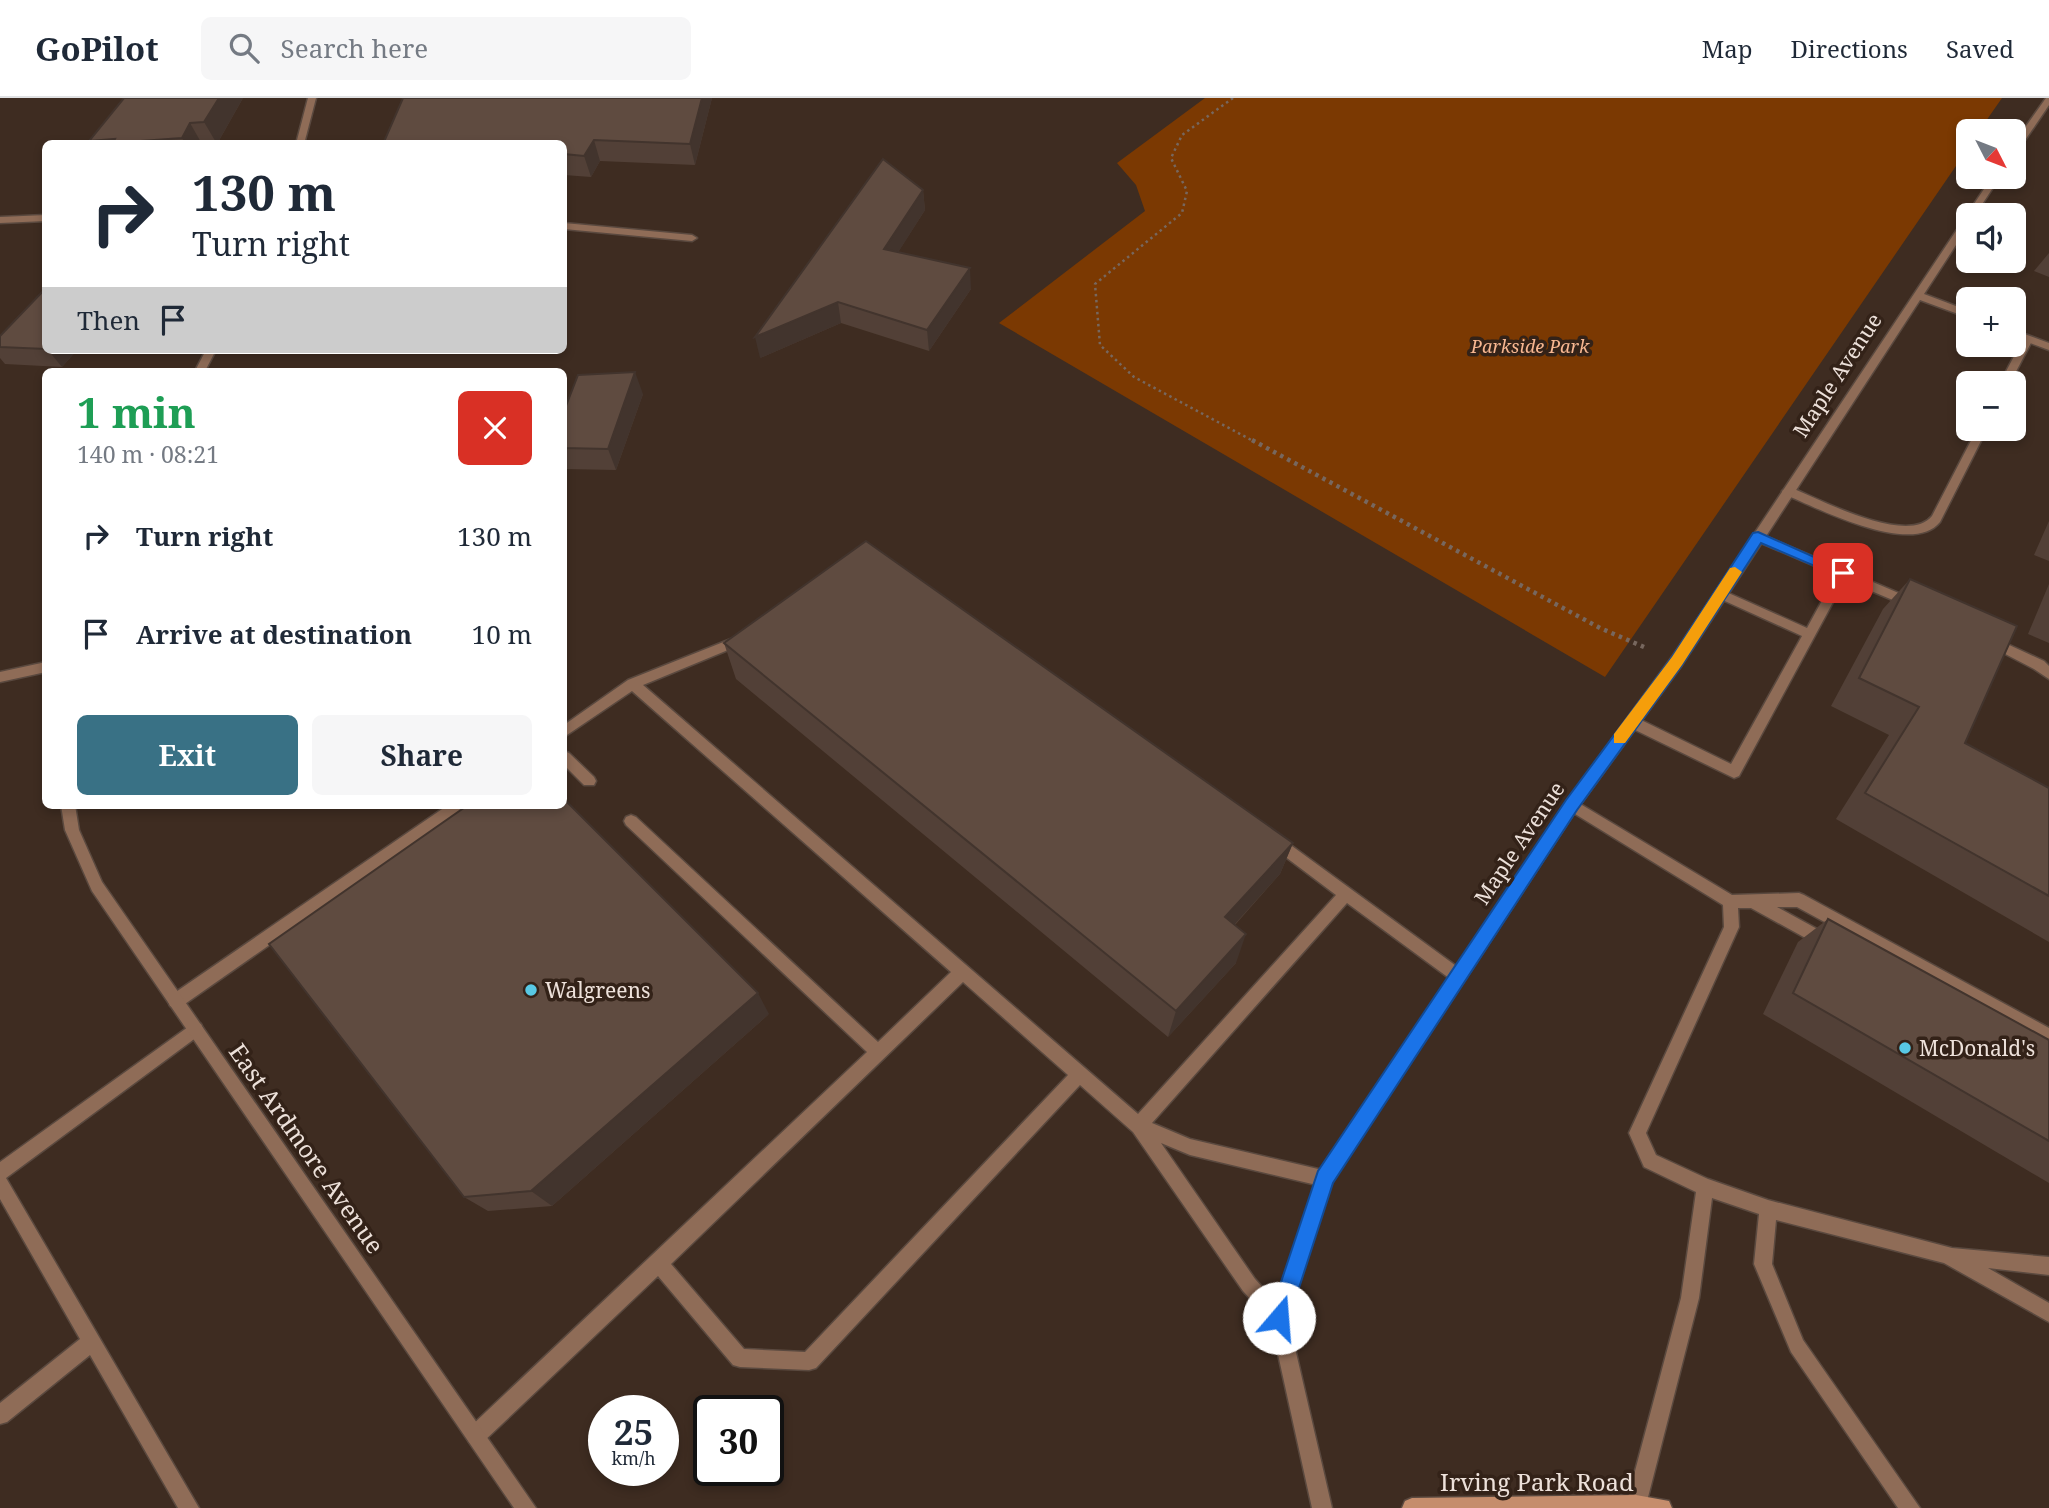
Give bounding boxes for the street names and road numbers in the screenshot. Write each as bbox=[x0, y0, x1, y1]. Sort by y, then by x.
street label: Maple Avenue bbox=[1786, 308, 1888, 442]
street label: Maple Avenue bbox=[1467, 776, 1571, 910]
street label: East Ardmore Avenue bbox=[222, 1036, 392, 1260]
street label: Irving Park Road bbox=[1440, 1465, 1634, 1498]

